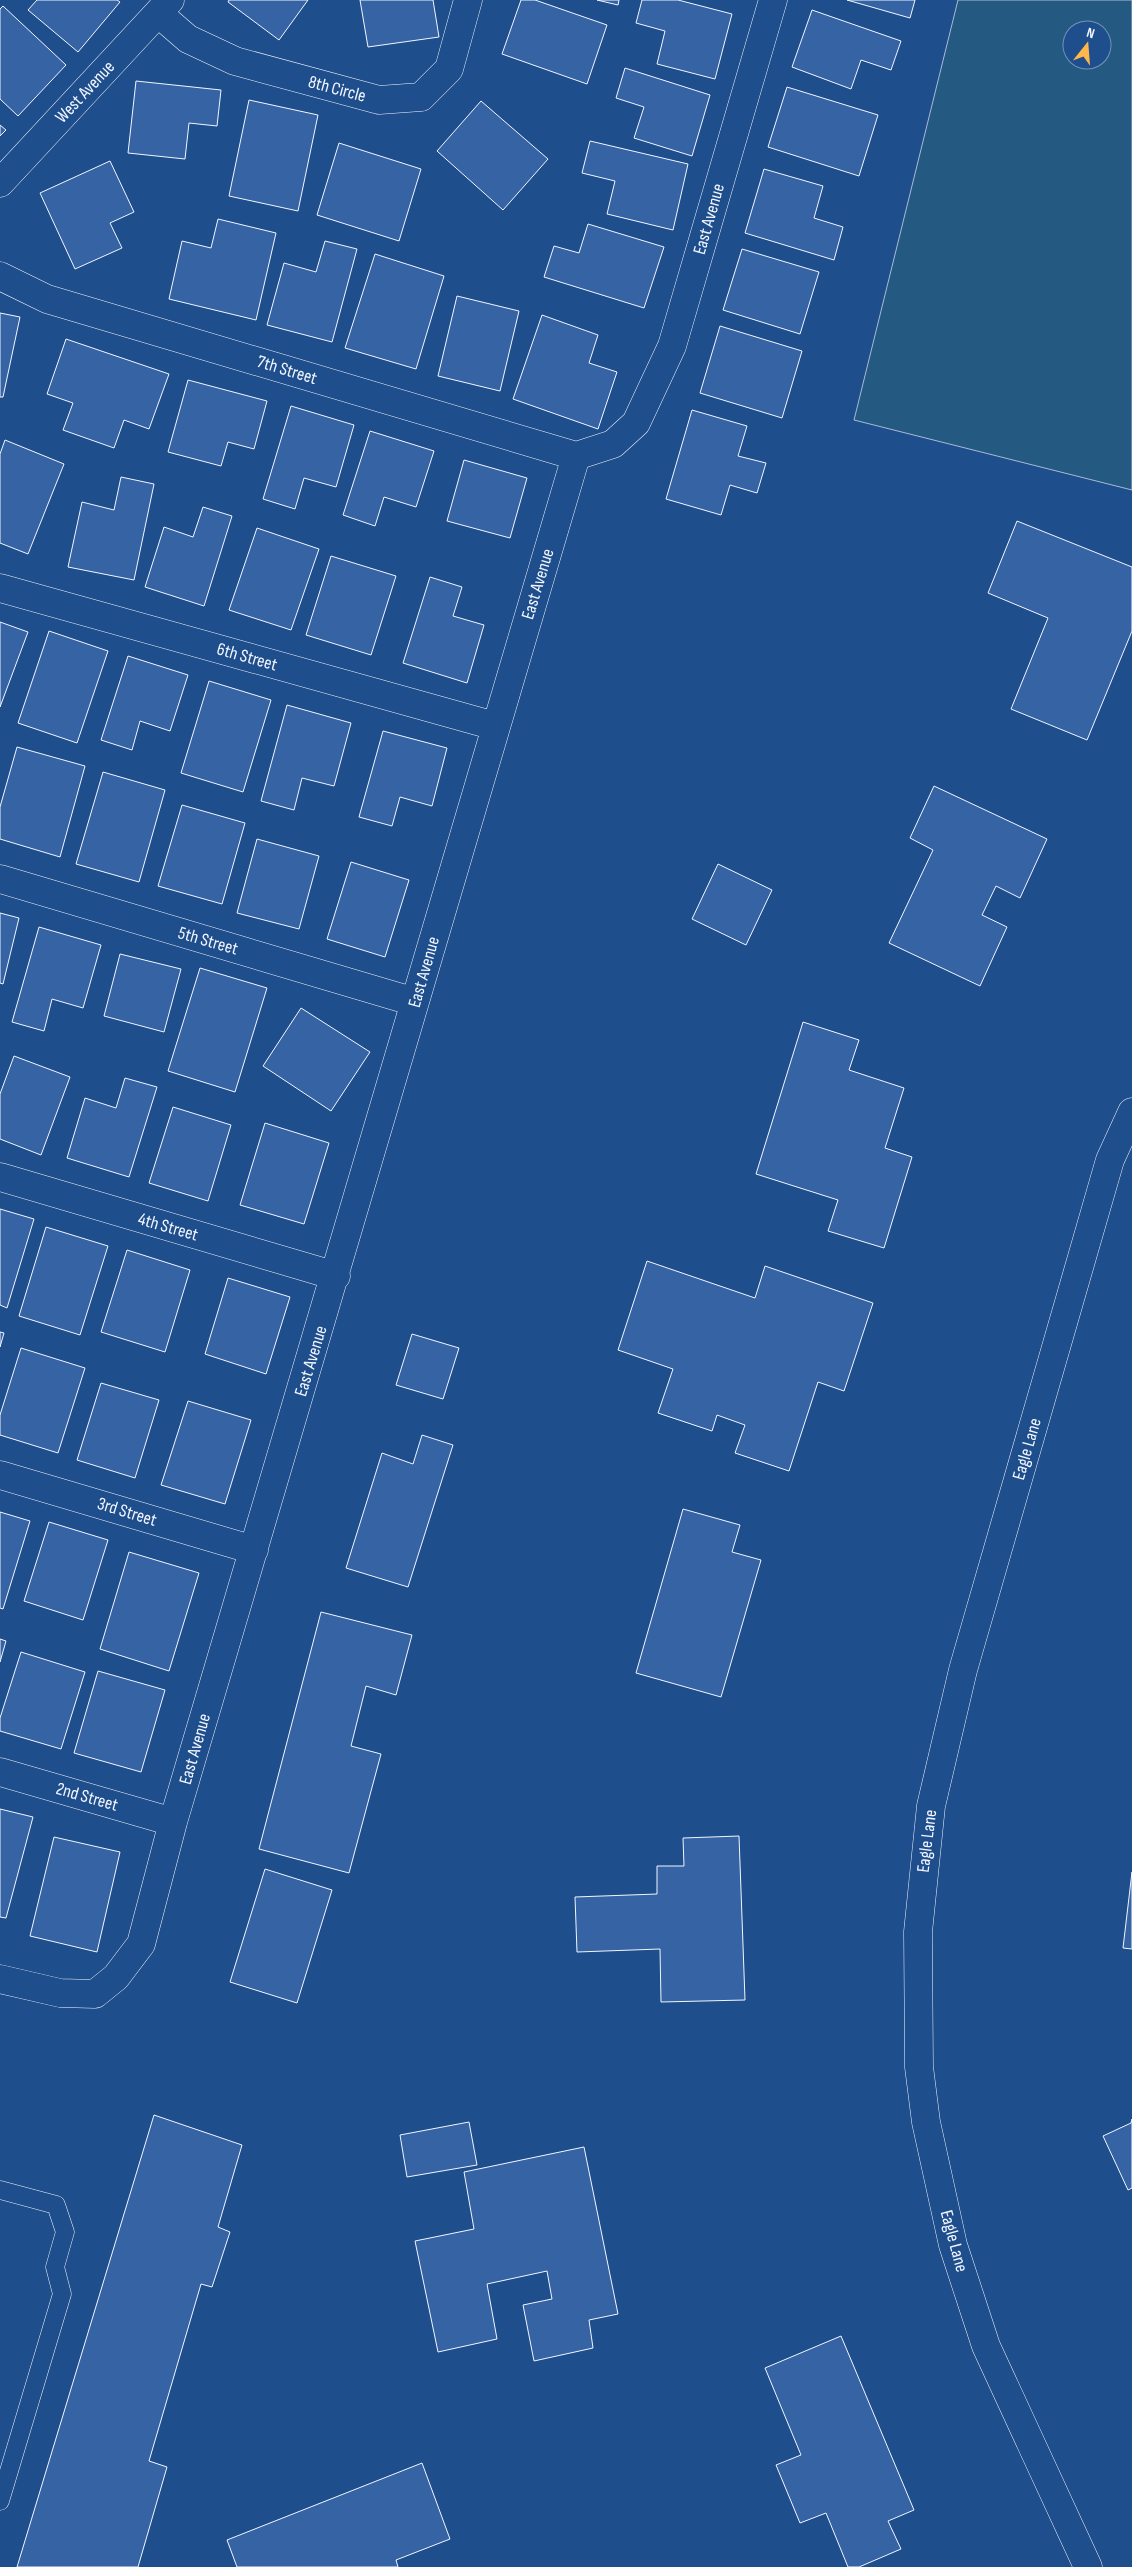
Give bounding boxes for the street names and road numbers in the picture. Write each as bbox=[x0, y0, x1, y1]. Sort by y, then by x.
street label: West Avenue bbox=[51, 57, 119, 127]
street label: 8th Circle bbox=[306, 71, 368, 107]
street label: East Avenue bbox=[689, 181, 729, 257]
street label: 7th Street bbox=[255, 351, 320, 389]
street label: East Avenue bbox=[517, 546, 559, 622]
street label: 6th Street bbox=[214, 638, 280, 676]
street label: 5th Street bbox=[176, 922, 241, 960]
street label: East Avenue bbox=[404, 934, 444, 1010]
street label: 4th Street bbox=[136, 1208, 201, 1246]
street label: East Avenue bbox=[290, 1323, 332, 1399]
street label: Eagle Lane bbox=[1008, 1416, 1046, 1482]
street label: 3rd Street bbox=[95, 1493, 160, 1531]
street label: East Avenue bbox=[175, 1711, 215, 1787]
street label: 2nd Street bbox=[54, 1778, 121, 1816]
street label: Eagle Lane bbox=[913, 1808, 941, 1874]
street label: Eagle Lane bbox=[936, 2208, 972, 2274]

